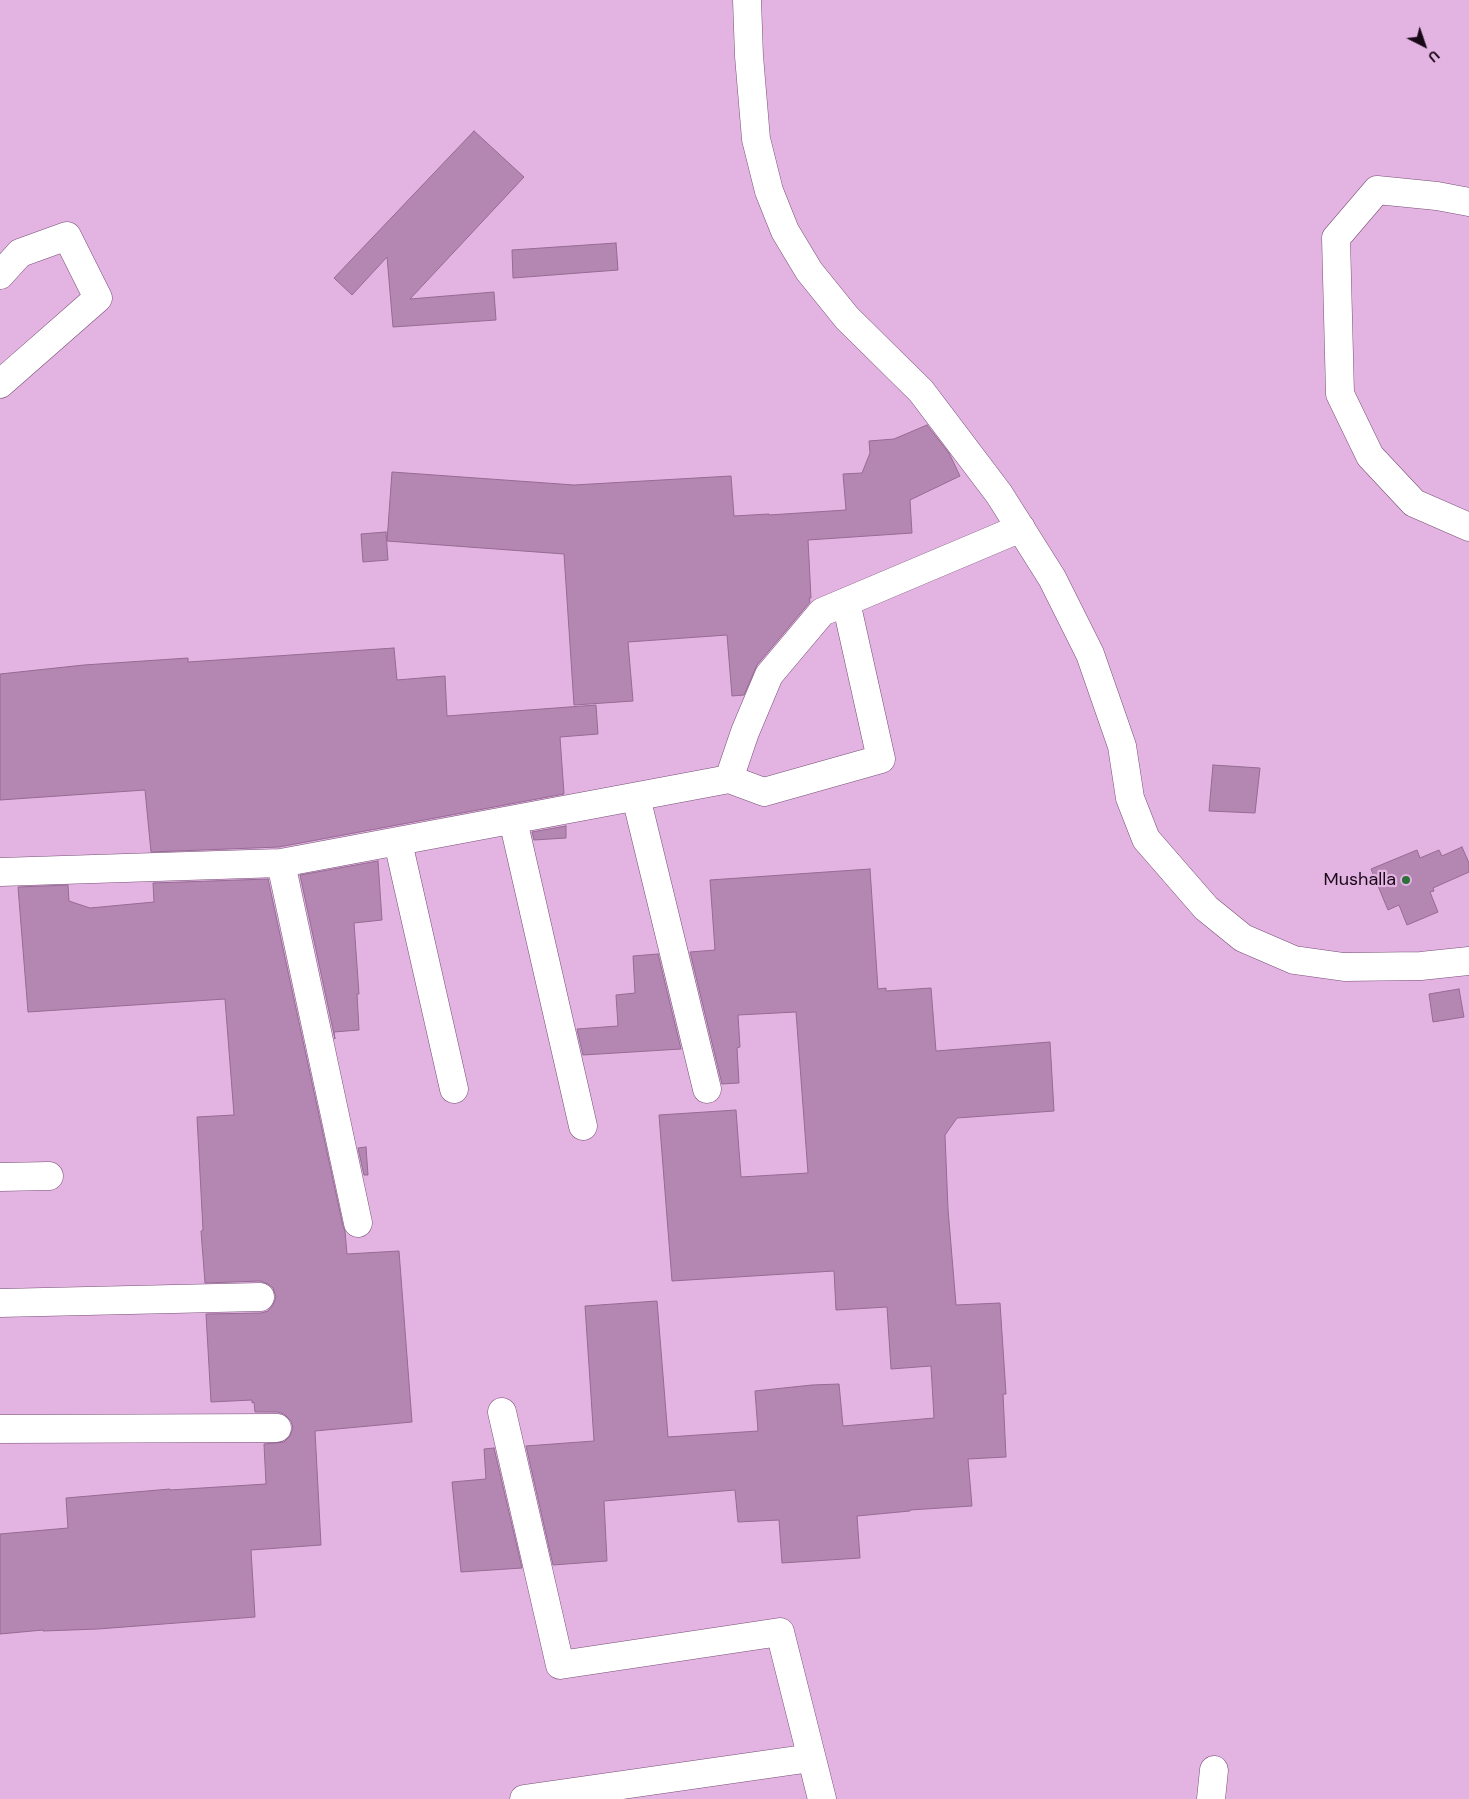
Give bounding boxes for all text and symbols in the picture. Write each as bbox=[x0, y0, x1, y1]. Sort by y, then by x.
north arrow bbox=[1399, 20, 1449, 70]
text: U bbox=[1424, 46, 1443, 66]
place label: Mushalla bbox=[1324, 869, 1396, 891]
marker: Mushalla bbox=[1400, 874, 1412, 886]

